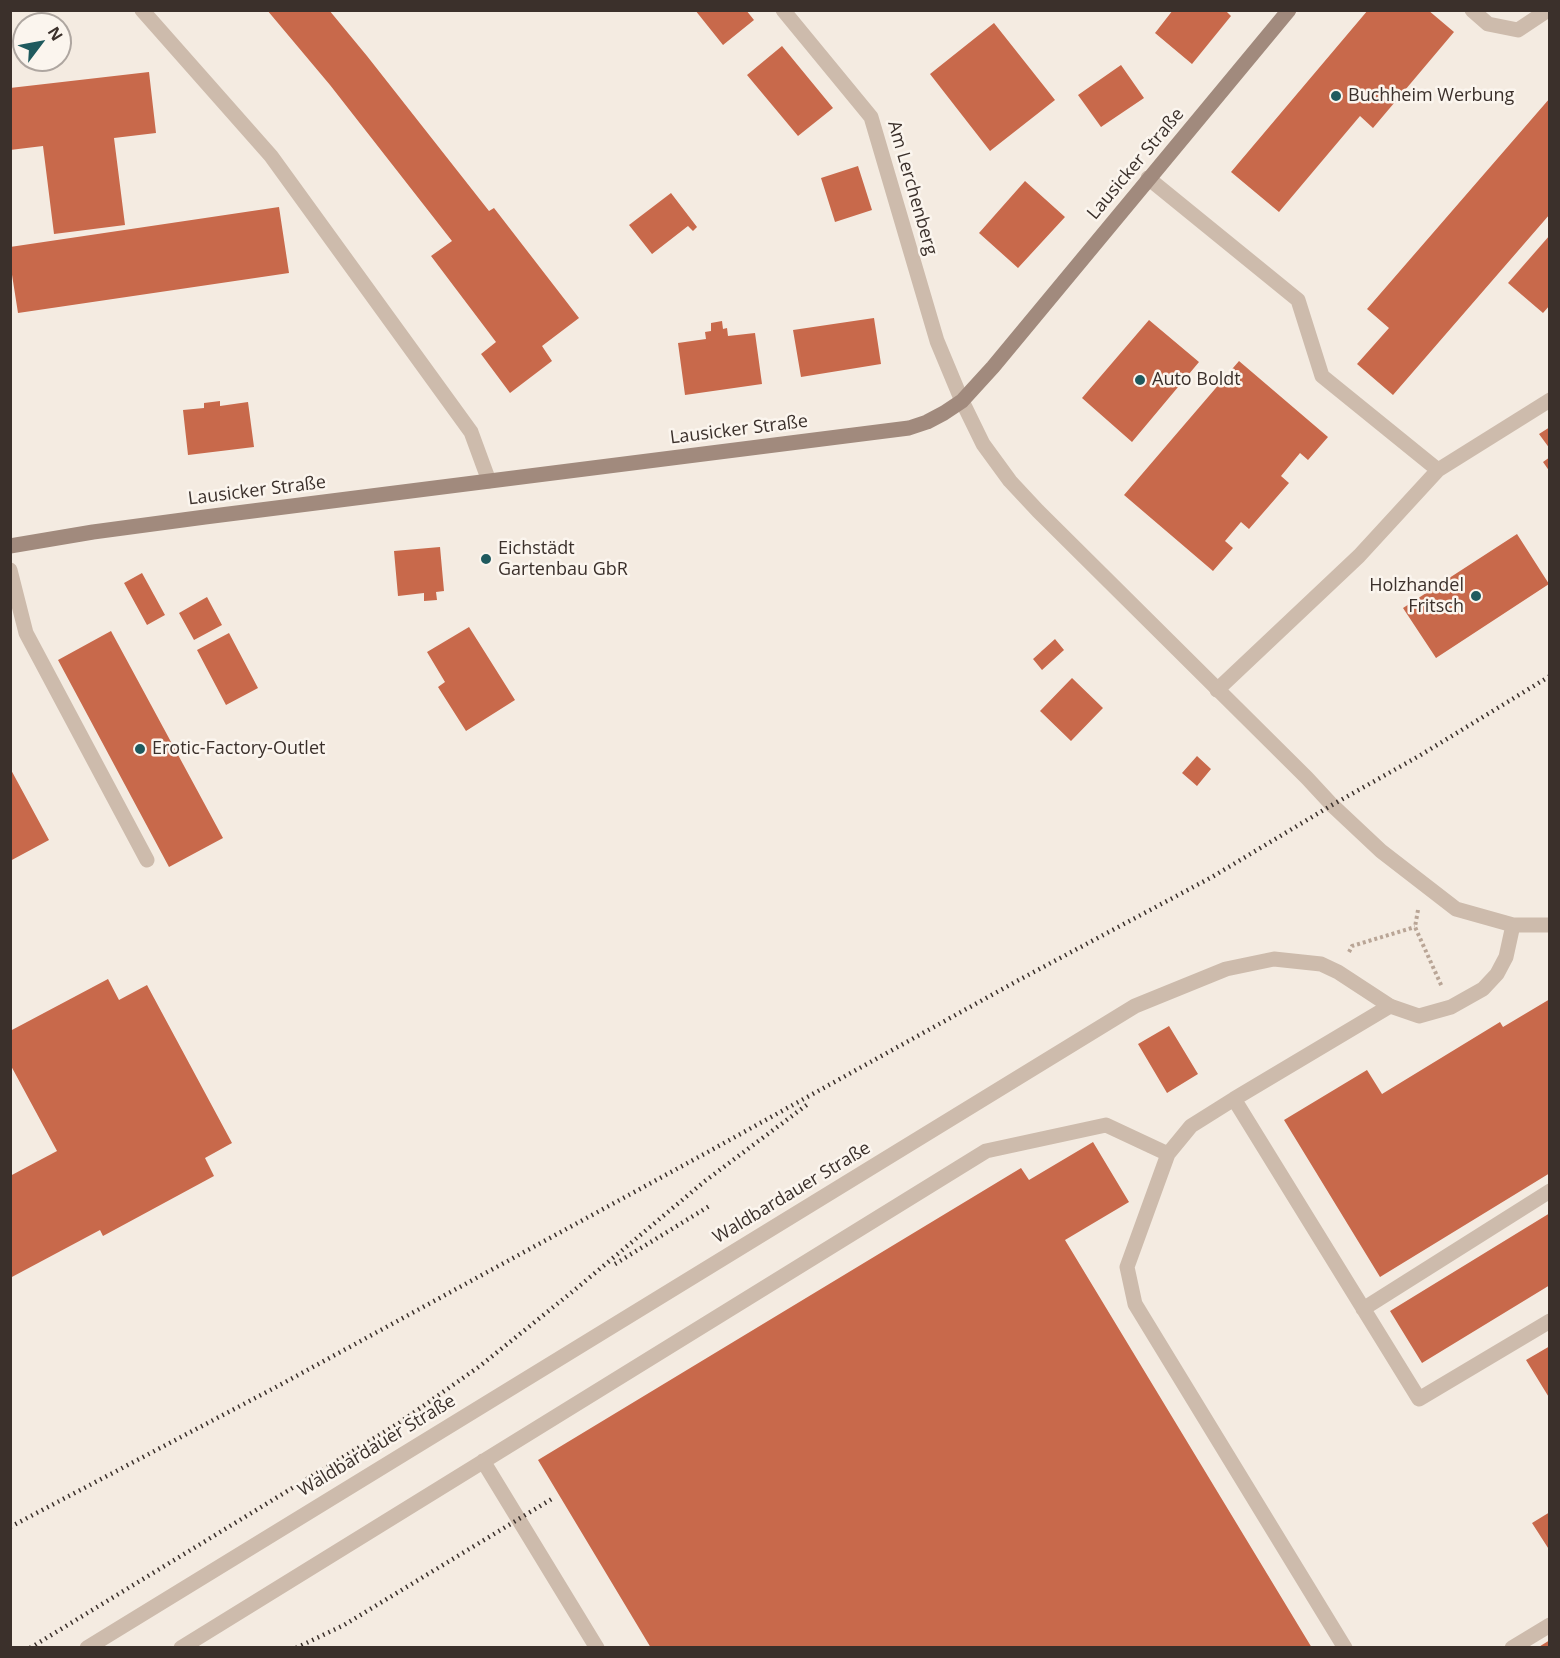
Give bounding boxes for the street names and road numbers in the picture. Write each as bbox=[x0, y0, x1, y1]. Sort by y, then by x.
street label: Lausicker Straße bbox=[1083, 104, 1189, 224]
street label: Am Lerchenberg bbox=[883, 118, 941, 258]
street label: Lausicker Straße bbox=[669, 411, 809, 449]
street label: Lausicker Straße bbox=[187, 472, 327, 510]
street label: Waldbardauer Straße bbox=[709, 1137, 875, 1249]
street label: Waldbardauer Straße bbox=[294, 1390, 460, 1502]

